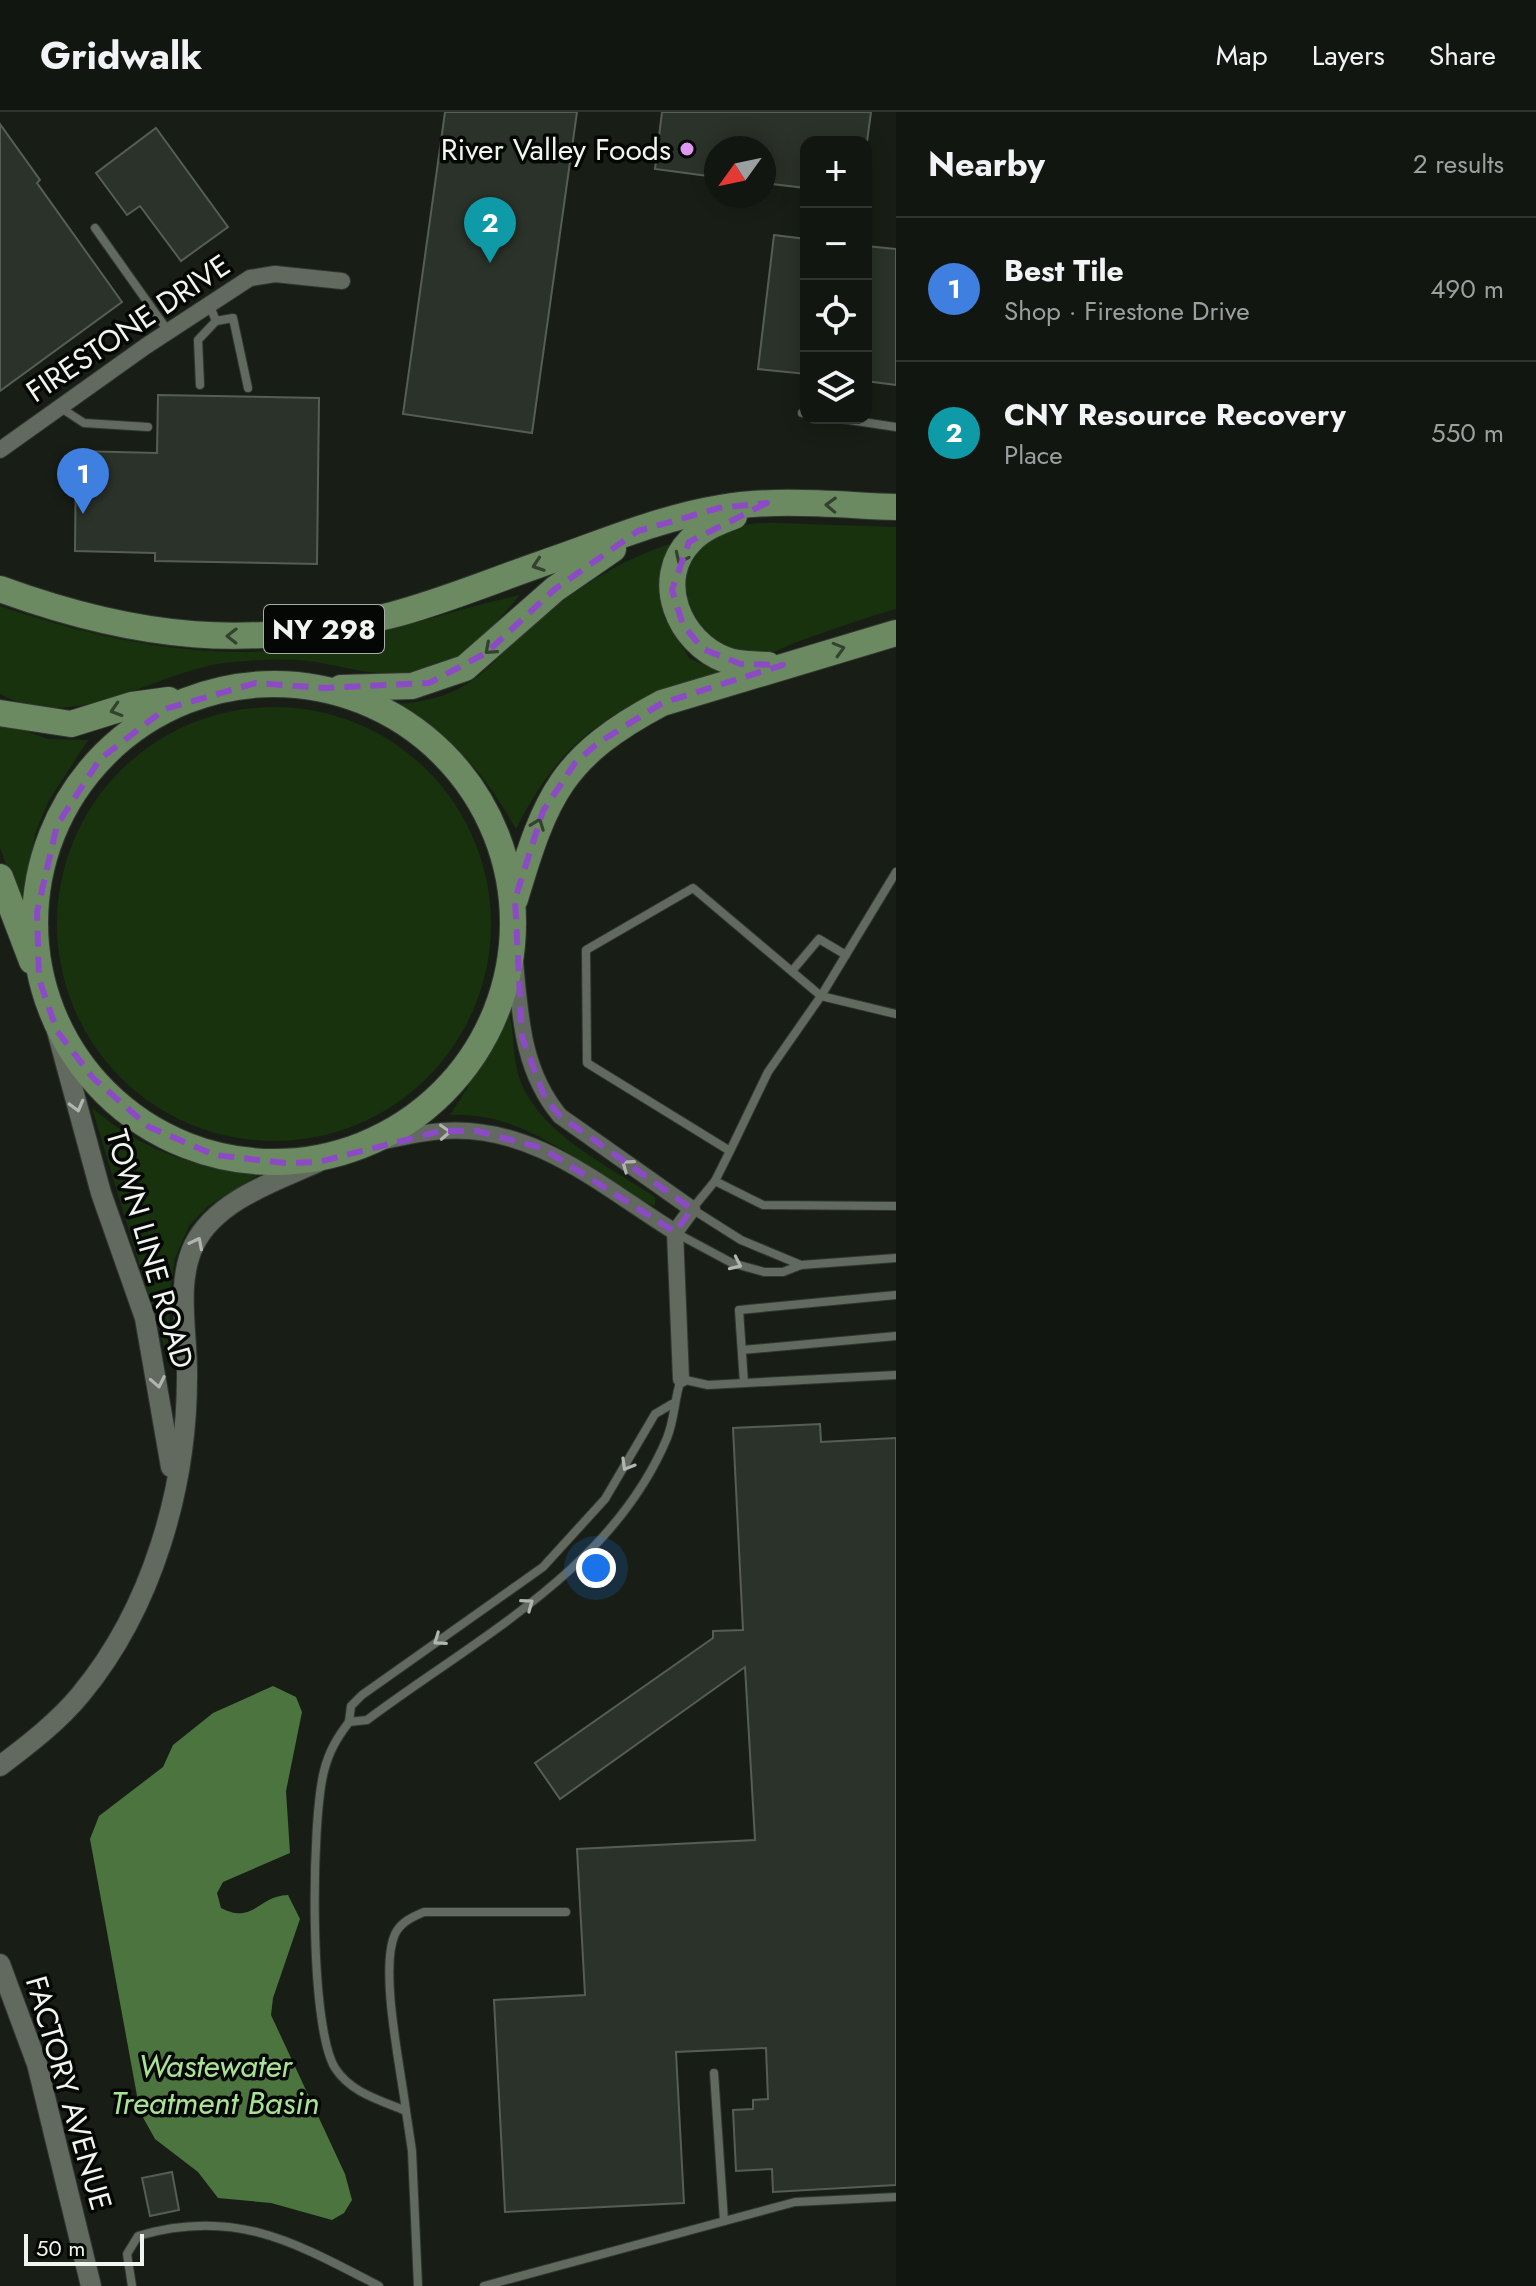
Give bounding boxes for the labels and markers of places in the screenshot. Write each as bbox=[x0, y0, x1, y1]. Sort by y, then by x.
place label: River Valley Foods bbox=[441, 128, 671, 171]
marker: River Valley Foods bbox=[678, 140, 696, 158]
pin: 2 bbox=[464, 197, 516, 263]
pin: 1 bbox=[57, 448, 109, 514]

